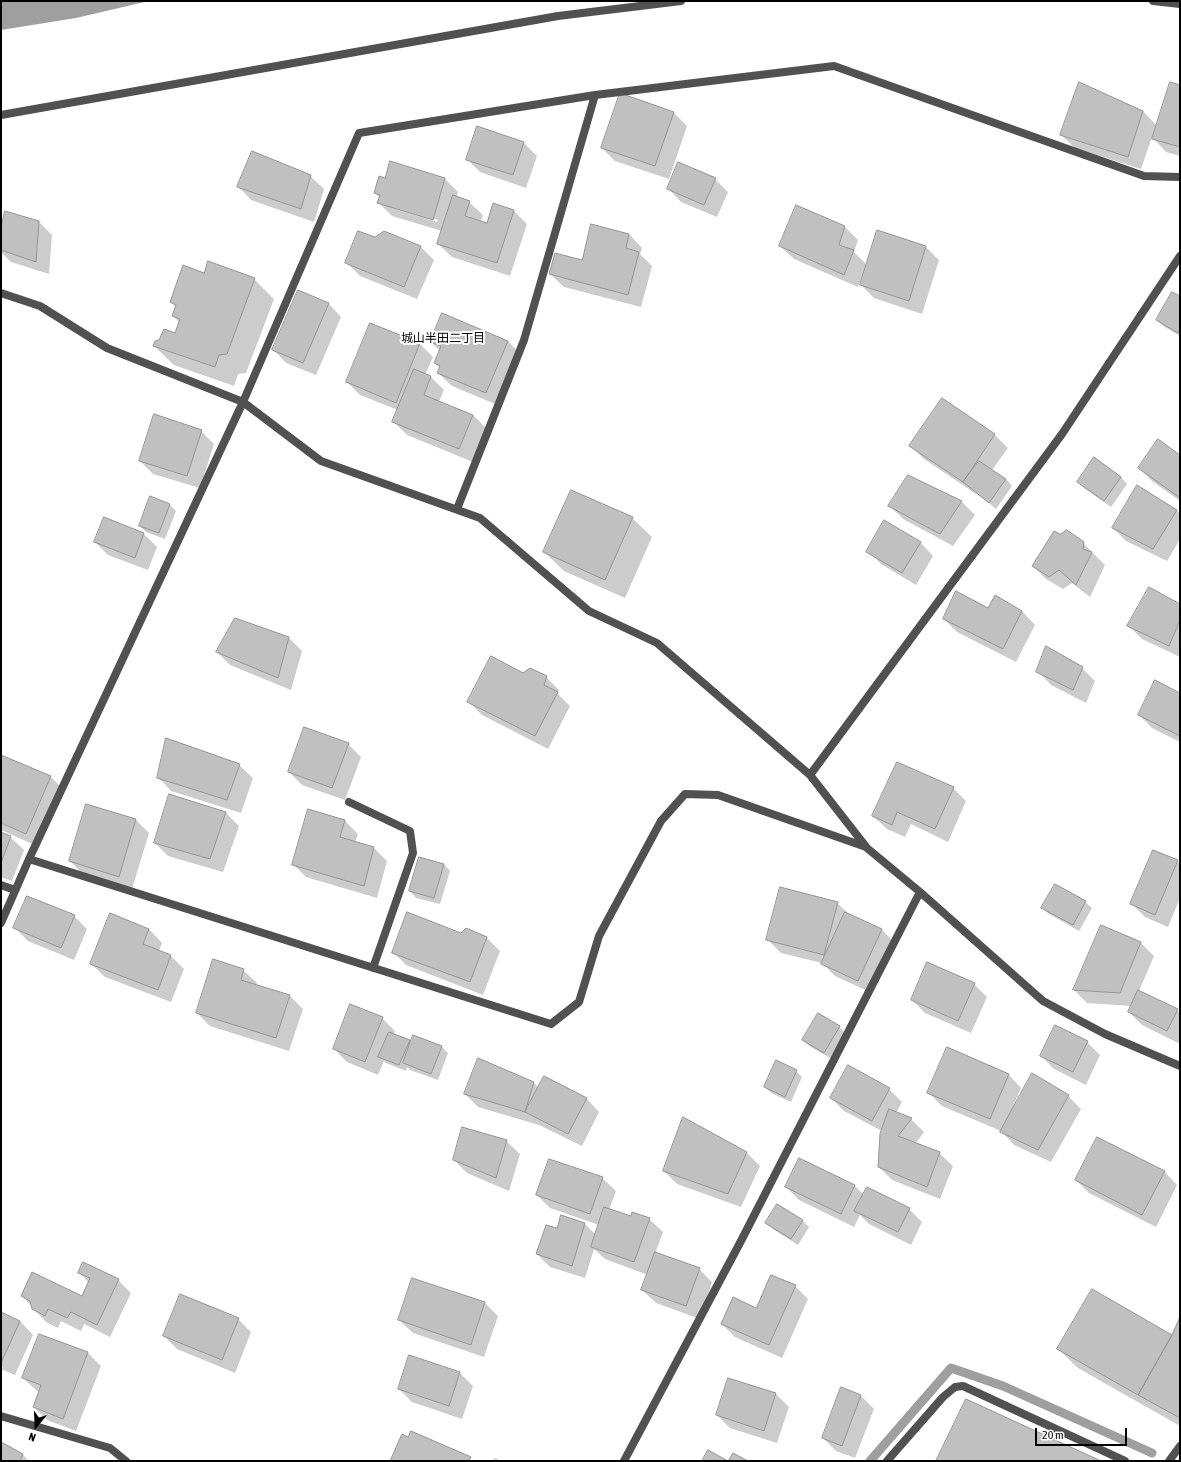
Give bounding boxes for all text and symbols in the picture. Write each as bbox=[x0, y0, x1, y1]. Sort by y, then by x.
district label: 城山半田二丁目 bbox=[401, 331, 485, 345]
north arrow bbox=[16, 1406, 56, 1446]
scale bar bbox=[1037, 1420, 1129, 1446]
text: 20 m bbox=[1042, 1428, 1064, 1442]
text: N bbox=[27, 1431, 37, 1444]

